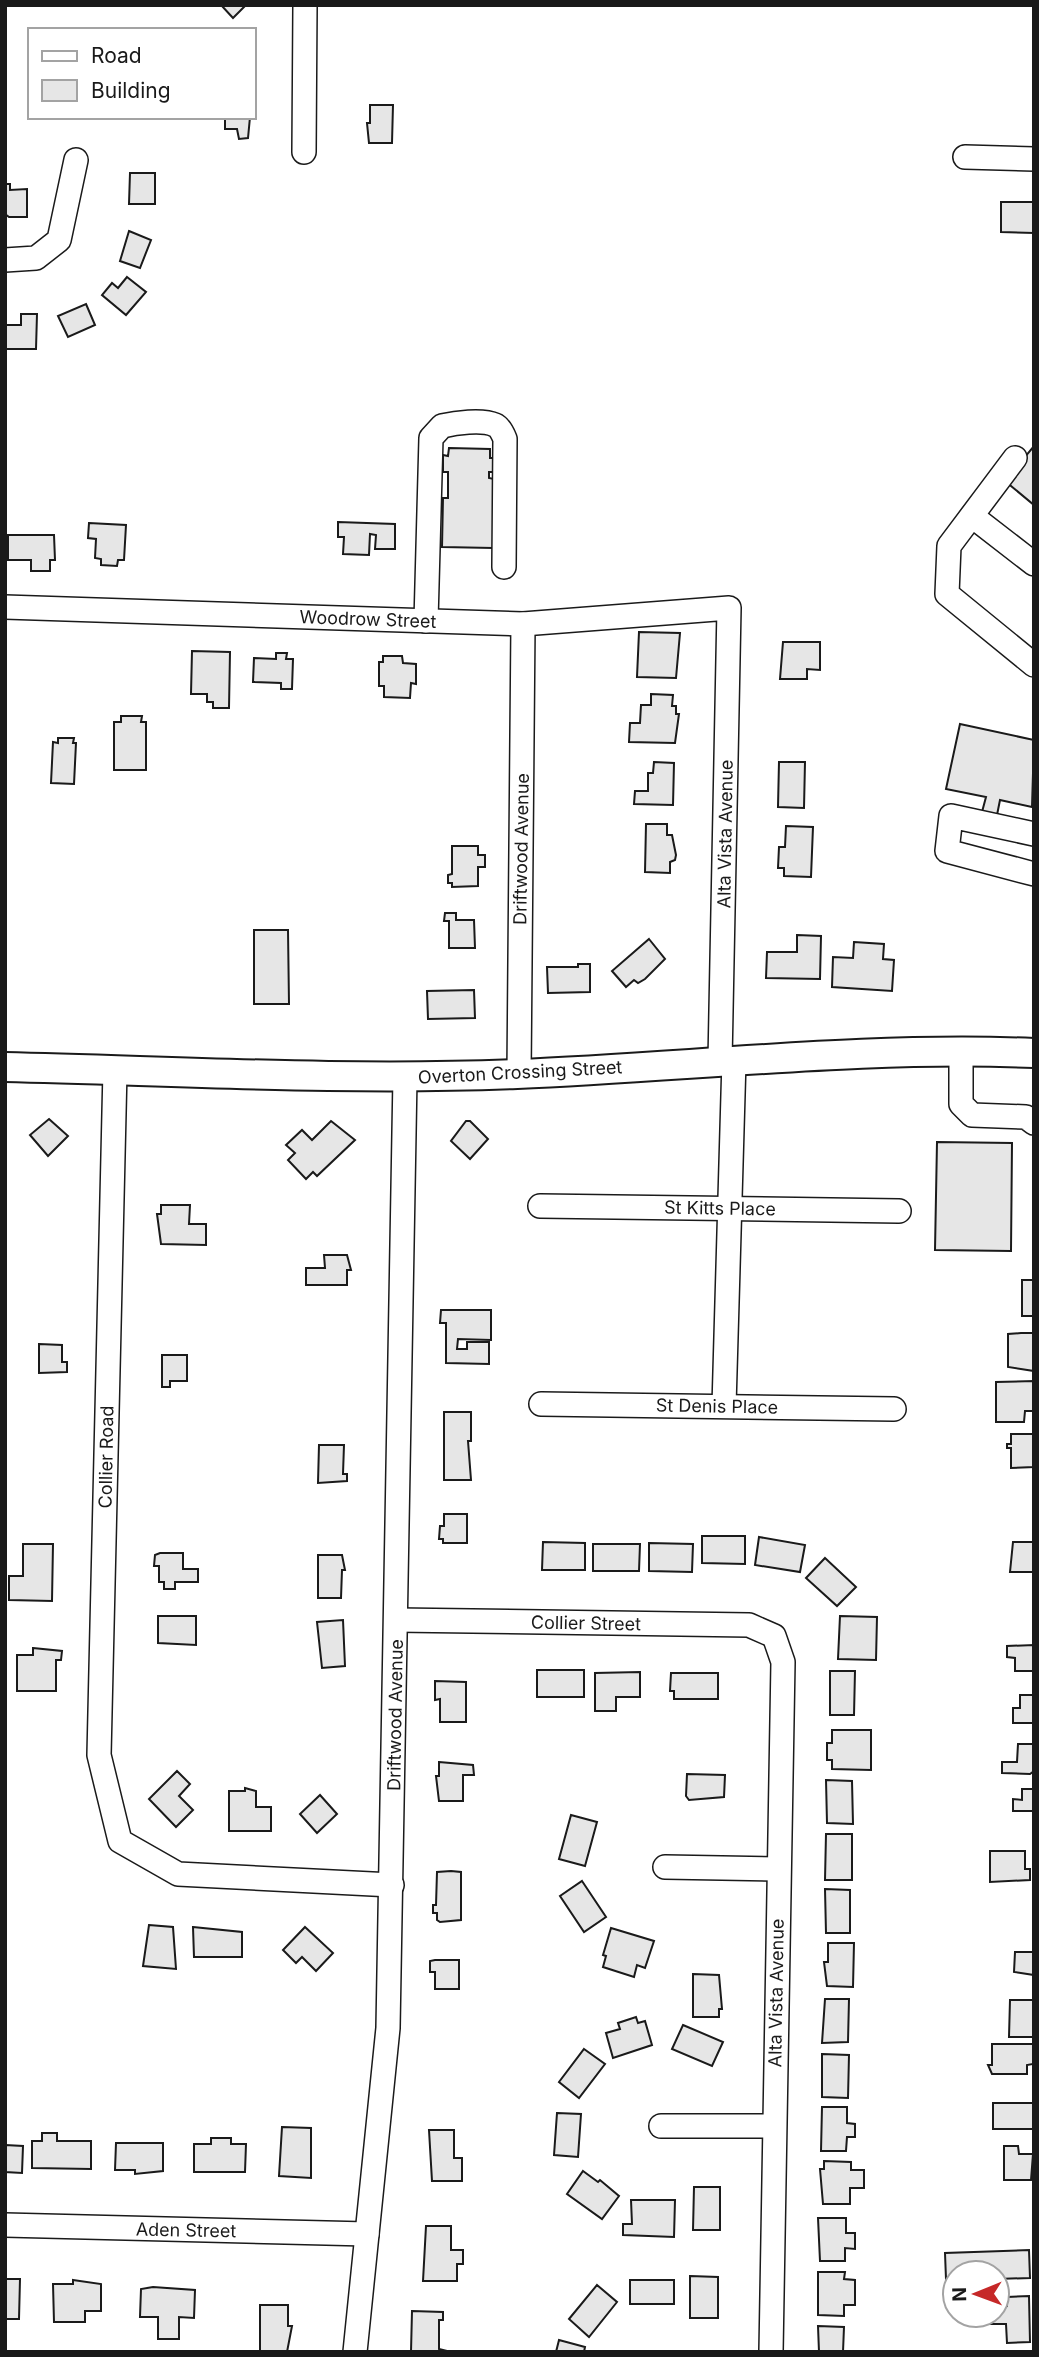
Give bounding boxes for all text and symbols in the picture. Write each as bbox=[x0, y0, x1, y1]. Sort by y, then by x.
legend bbox=[28, 28, 256, 119]
text: Road bbox=[91, 43, 142, 68]
text: Building bbox=[91, 78, 171, 103]
street label: Woodrow Street bbox=[299, 606, 437, 632]
street label: Alta Vista Avenue bbox=[713, 759, 737, 909]
street label: Driftwood Avenue bbox=[509, 773, 533, 925]
street label: Overton Crossing Street bbox=[417, 1056, 623, 1088]
street label: St Kitts Place bbox=[664, 1197, 776, 1219]
street label: St Denis Place bbox=[656, 1394, 778, 1418]
street label: Collier Road bbox=[95, 1405, 117, 1509]
street label: Collier Street bbox=[531, 1612, 641, 1634]
street label: Driftwood Avenue bbox=[383, 1639, 407, 1791]
street label: Alta Vista Avenue bbox=[764, 1918, 788, 2068]
street label: Aden Street bbox=[136, 2219, 236, 2241]
north arrow bbox=[941, 2259, 1011, 2329]
text: N bbox=[948, 2287, 971, 2302]

